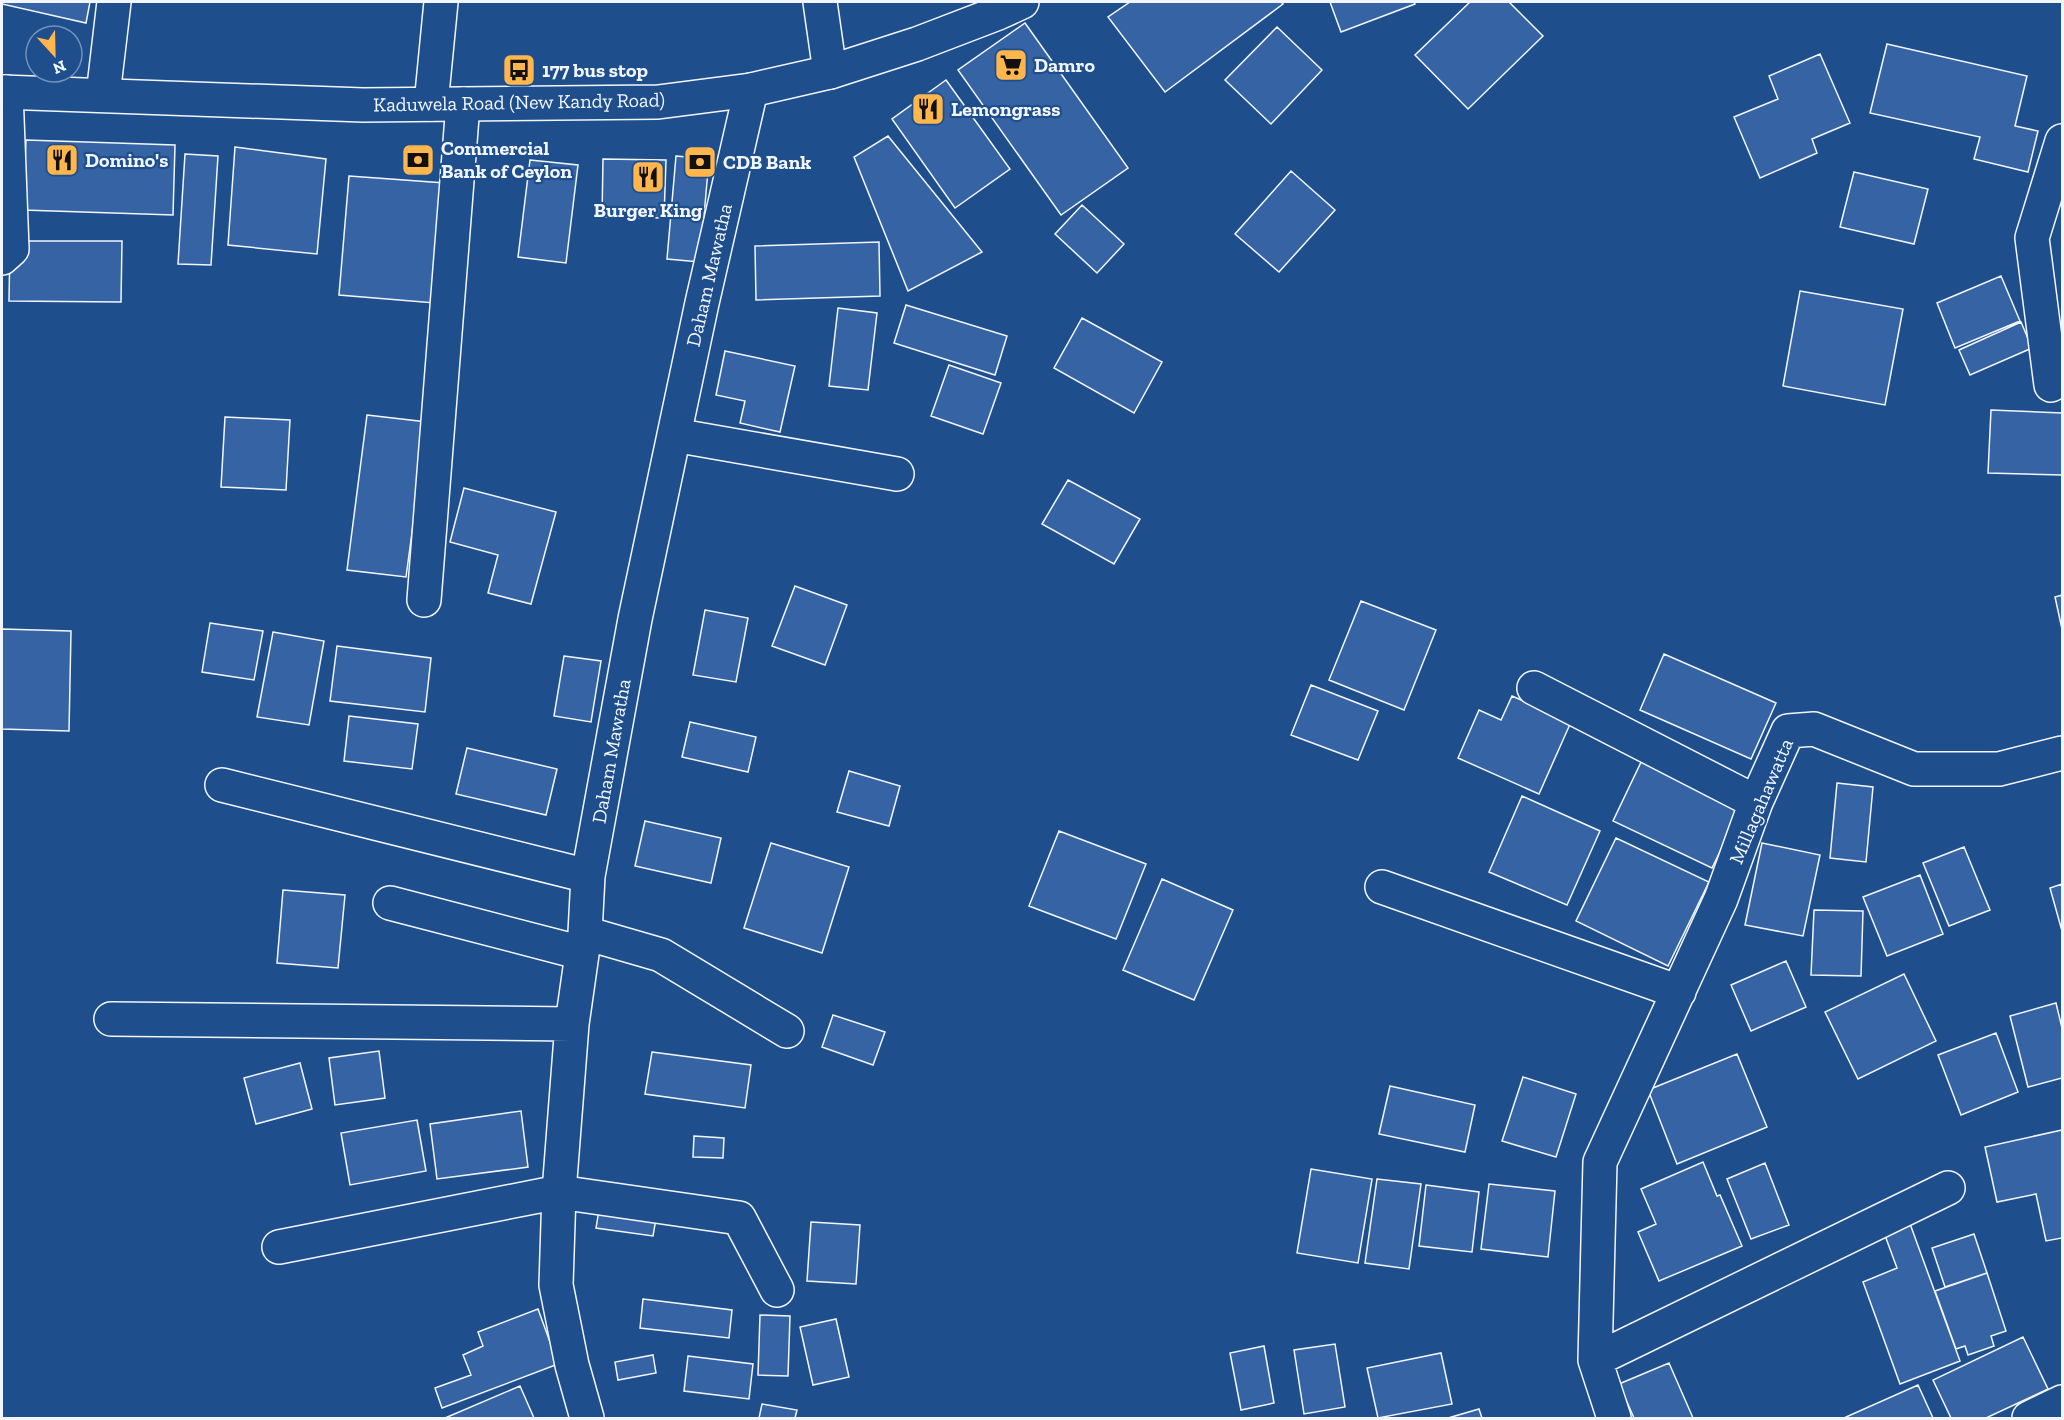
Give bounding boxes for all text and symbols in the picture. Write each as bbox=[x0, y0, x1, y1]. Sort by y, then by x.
north arrow bbox=[24, 24, 84, 84]
supermarket icon: Damro bbox=[993, 47, 1029, 83]
bus stop icon: 177 bus stop bbox=[501, 52, 537, 88]
place label: Damro bbox=[1034, 53, 1095, 77]
text: N bbox=[50, 56, 69, 79]
place label: 177 bus stop bbox=[542, 58, 648, 82]
street label: Kaduwela Road (New Kandy Road) bbox=[373, 87, 665, 117]
restaurant icon: Lemongrass bbox=[910, 91, 946, 127]
place label: Lemongrass bbox=[951, 97, 1060, 121]
place label: Commercial Bank of Ceylon bbox=[441, 136, 572, 183]
restaurant icon: Domino's bbox=[44, 142, 80, 178]
bank icon: Commercial Bank of Ceylon bbox=[400, 142, 436, 178]
bank icon: CDB Bank bbox=[682, 144, 718, 180]
place label: Domino's bbox=[85, 148, 168, 172]
place label: CDB Bank bbox=[723, 150, 811, 174]
restaurant icon: Burger King bbox=[630, 159, 666, 195]
place label: Burger King bbox=[594, 198, 703, 222]
street label: Daham Mawatha bbox=[681, 201, 737, 349]
street label: Daham Mawatha bbox=[586, 677, 636, 825]
street label: Millagahawatta bbox=[1724, 734, 1798, 867]

